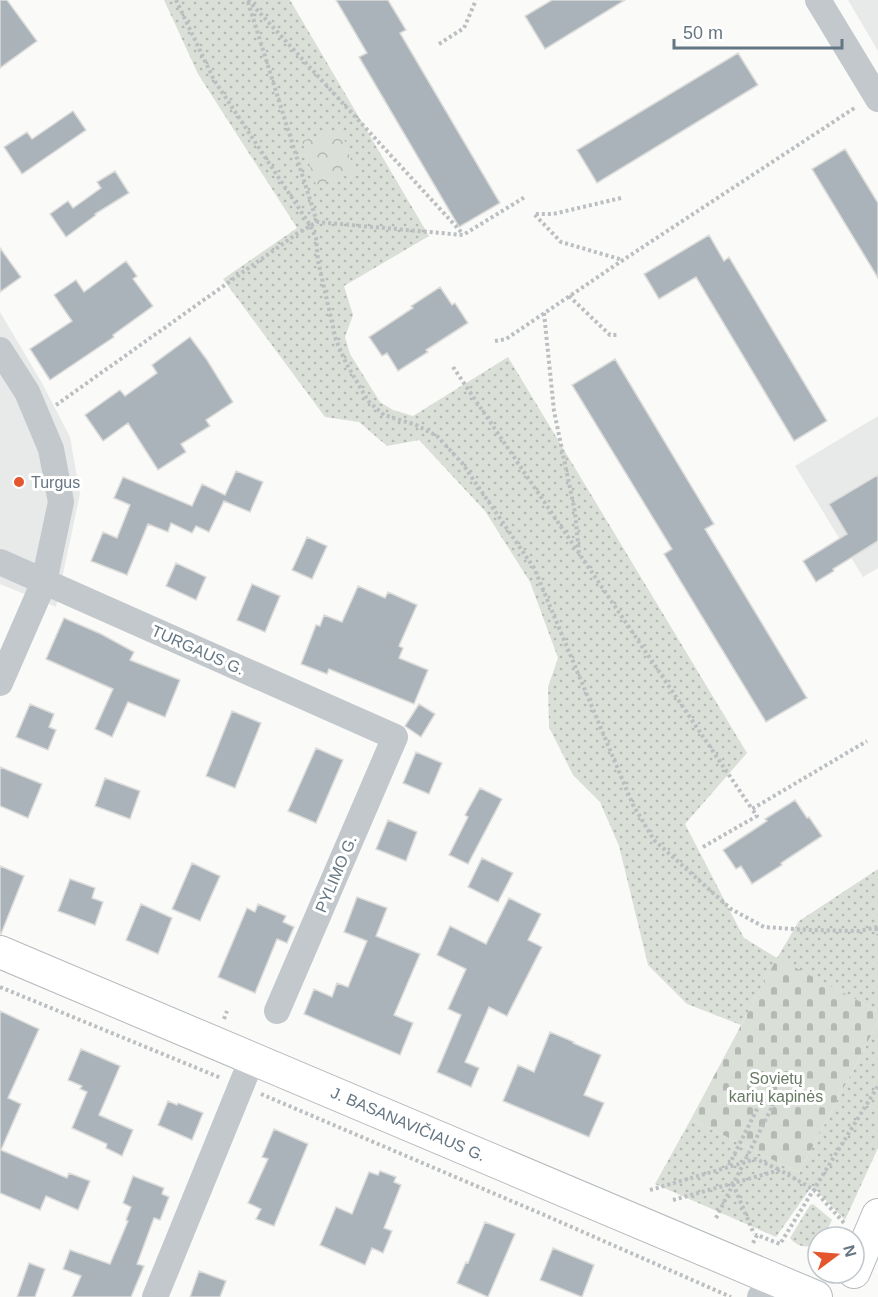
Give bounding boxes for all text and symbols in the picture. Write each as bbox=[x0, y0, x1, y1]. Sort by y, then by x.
scale bar bbox=[674, 12, 842, 50]
text: 50 m bbox=[683, 23, 723, 43]
place label: Turgus bbox=[31, 474, 80, 491]
marker: Turgus bbox=[12, 475, 26, 489]
street label: TURGAUS G. bbox=[149, 622, 247, 678]
street label: PYLIMO G. bbox=[312, 833, 360, 915]
park label: Sovietų karių kapinės bbox=[729, 1070, 823, 1105]
street label: J. BASANAVIČIAUS G. bbox=[328, 1083, 488, 1164]
north arrow bbox=[806, 1225, 866, 1285]
text: N bbox=[840, 1243, 860, 1259]

